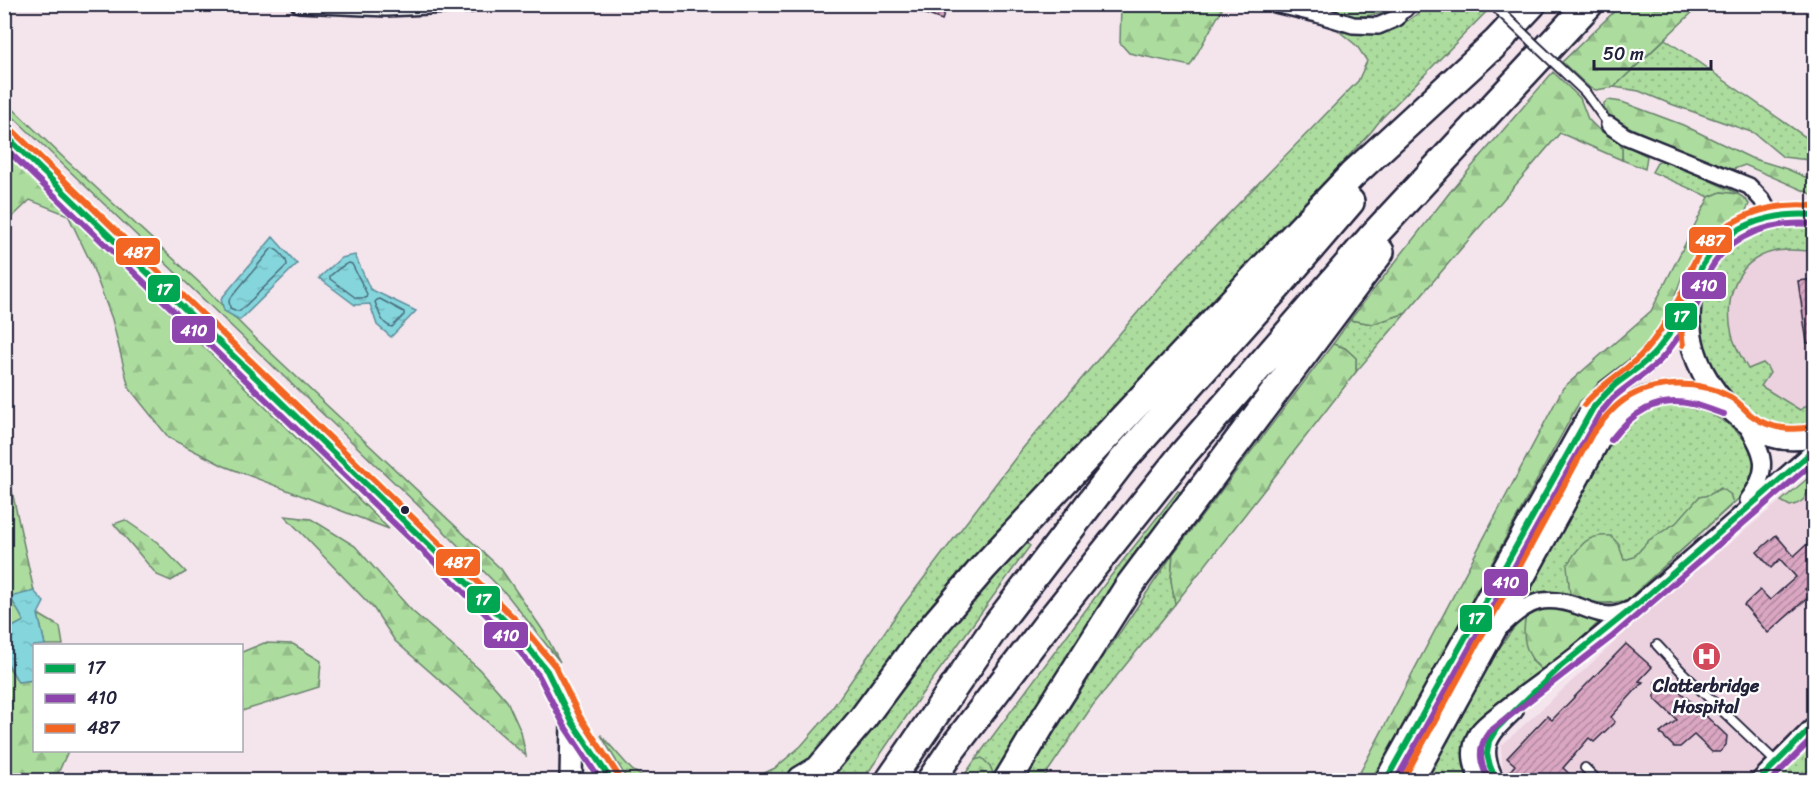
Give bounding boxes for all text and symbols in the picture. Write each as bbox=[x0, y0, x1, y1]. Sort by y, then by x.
scale bar bbox=[1594, 33, 1711, 71]
text: 50 m bbox=[1603, 38, 1644, 70]
line badge: 487 bbox=[1688, 226, 1733, 254]
text: 487 bbox=[1695, 226, 1726, 255]
line badge: 487 bbox=[115, 237, 161, 266]
text: 487 bbox=[123, 238, 154, 267]
line badge: 410 bbox=[1681, 271, 1727, 300]
text: 410 bbox=[1690, 271, 1717, 300]
line badge: 17 bbox=[147, 274, 181, 303]
text: 17 bbox=[156, 275, 174, 304]
line badge: 17 bbox=[1664, 302, 1698, 331]
text: 17 bbox=[1673, 302, 1691, 331]
line badge: 410 bbox=[171, 315, 216, 344]
text: 410 bbox=[180, 316, 207, 345]
unlabelled marker bbox=[399, 504, 411, 516]
line badge: 487 bbox=[435, 548, 481, 577]
text: 487 bbox=[443, 548, 474, 577]
line badge: 410 bbox=[1483, 568, 1529, 597]
text: 410 bbox=[1492, 568, 1519, 597]
line badge: 17 bbox=[466, 585, 501, 614]
text: 17 bbox=[475, 585, 493, 614]
line badge: 17 bbox=[1459, 604, 1493, 633]
text: 17 bbox=[1468, 604, 1486, 633]
line badge: 410 bbox=[483, 621, 529, 649]
text: 410 bbox=[492, 621, 519, 650]
hospital icon: Clatterbridge Hospital bbox=[1690, 641, 1722, 673]
legend bbox=[33, 644, 243, 752]
text: 17 bbox=[87, 652, 107, 684]
place label: Clatterbridge Hospital bbox=[1652, 670, 1760, 723]
text: 410 bbox=[87, 682, 117, 714]
text: 487 bbox=[87, 712, 121, 744]

